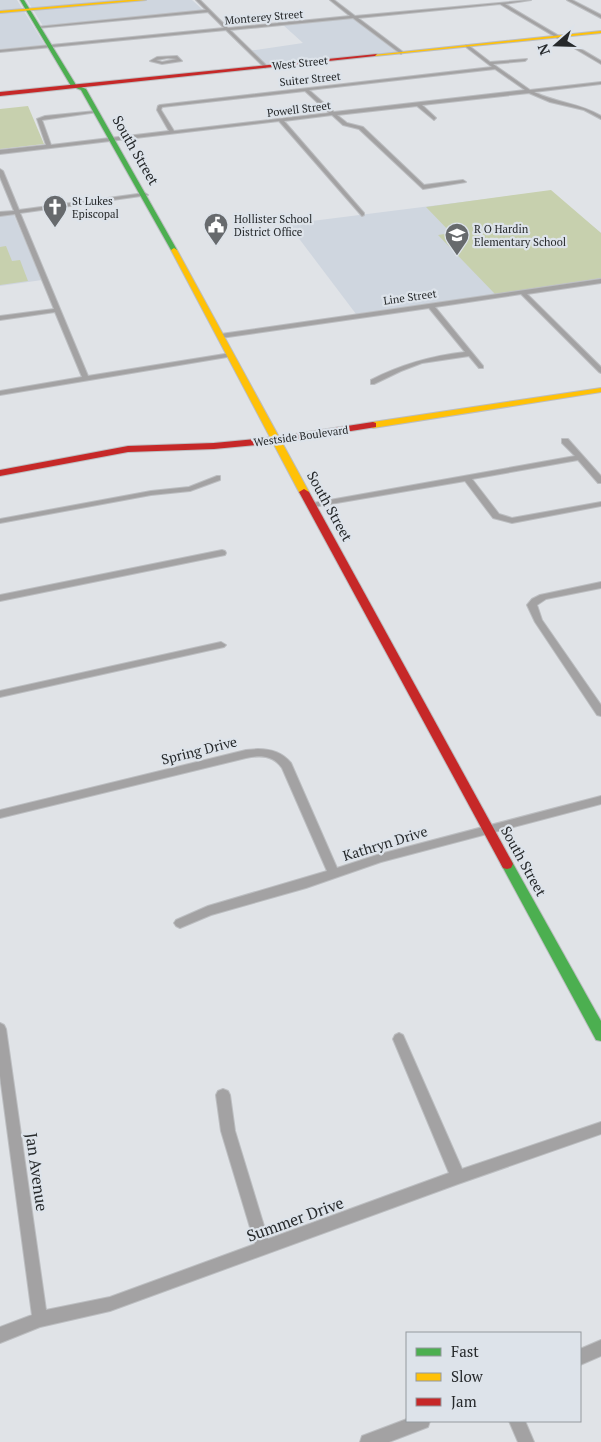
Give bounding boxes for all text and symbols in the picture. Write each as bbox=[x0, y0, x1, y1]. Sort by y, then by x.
street label: Monterey Street bbox=[224, 7, 304, 27]
north arrow bbox=[531, 20, 581, 70]
text: N bbox=[532, 41, 554, 58]
street label: West Street bbox=[271, 53, 329, 73]
street label: Suiter Street bbox=[279, 69, 341, 89]
street label: Powell Street bbox=[266, 98, 332, 120]
street label: South Street bbox=[108, 112, 164, 189]
church icon: St Lukes Episcopal bbox=[42, 194, 68, 228]
place label: St Lukes Episcopal bbox=[72, 194, 119, 221]
public building icon: Hollister School District Office bbox=[203, 212, 229, 246]
place label: Hollister School District Office bbox=[234, 212, 312, 239]
school or university icon: R O Hardin Elementary School bbox=[444, 222, 470, 256]
place label: R O Hardin Elementary School bbox=[474, 222, 566, 249]
street label: Line Street bbox=[383, 286, 437, 308]
street label: Westside Boulevard bbox=[253, 422, 349, 450]
street label: South Street bbox=[303, 468, 357, 545]
street label: Spring Drive bbox=[159, 731, 239, 769]
street label: Kathryn Drive bbox=[340, 821, 430, 865]
street label: South Street bbox=[497, 823, 551, 900]
street label: Jan Avenue bbox=[21, 1131, 53, 1213]
street label: Summer Drive bbox=[243, 1191, 347, 1247]
legend bbox=[406, 1332, 581, 1422]
text: Fast bbox=[451, 1341, 479, 1361]
text: Slow bbox=[451, 1366, 484, 1386]
text: Jam bbox=[451, 1391, 477, 1411]

